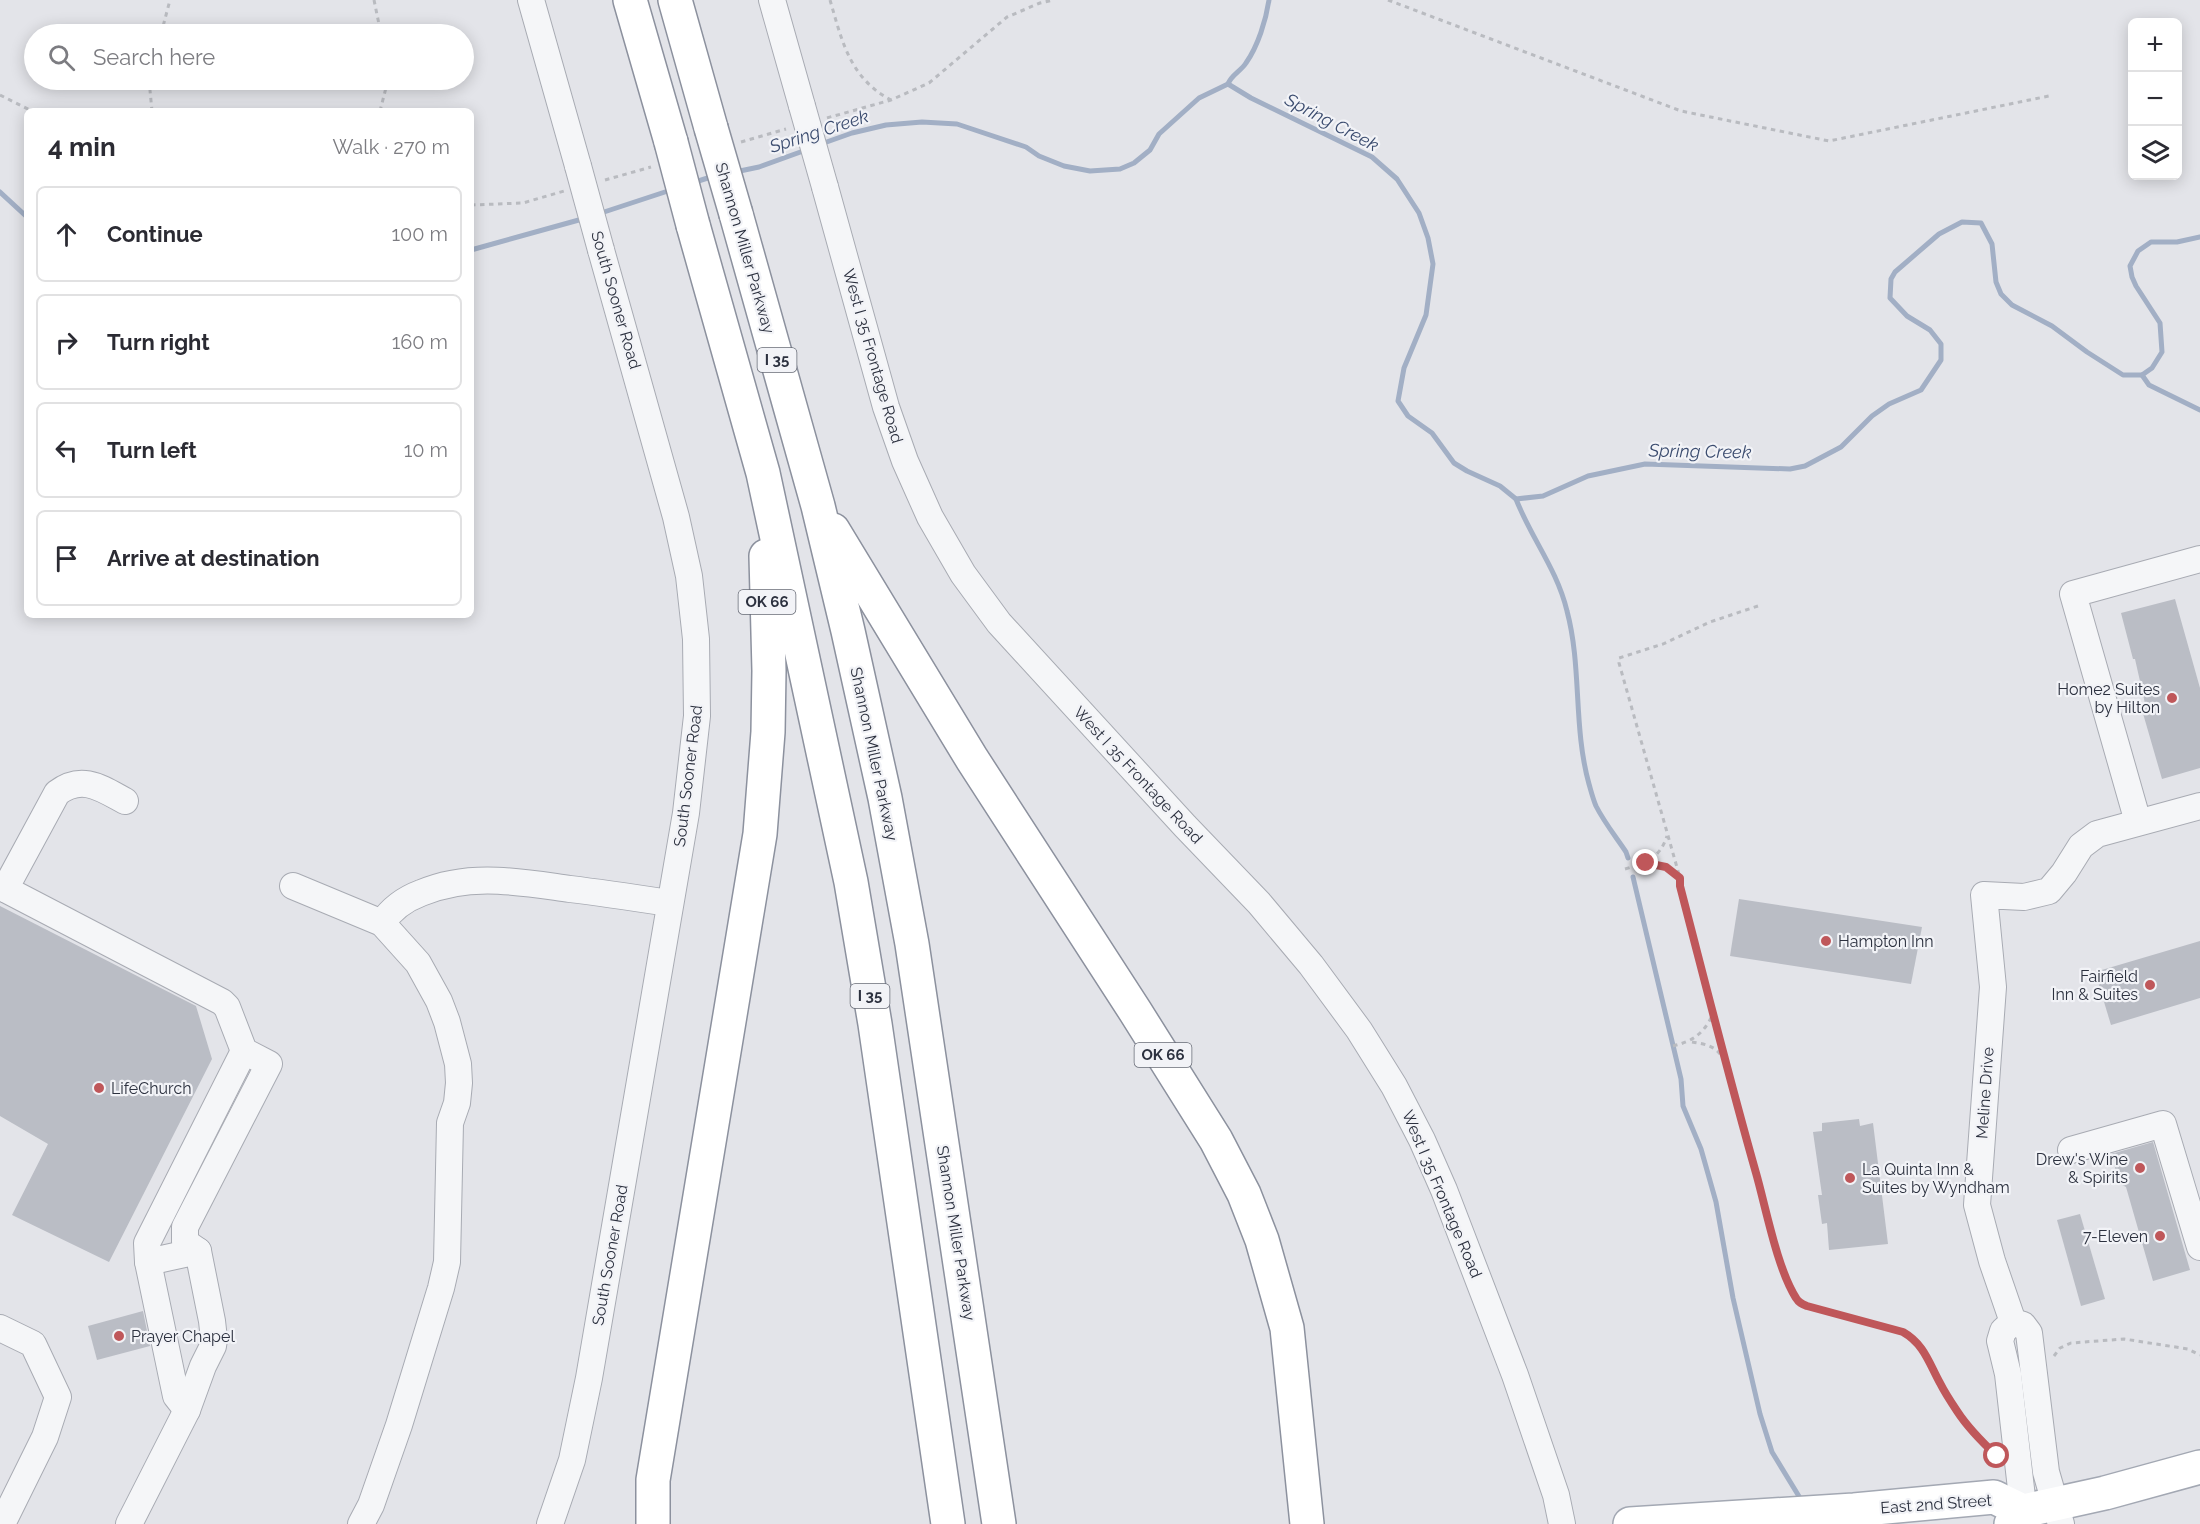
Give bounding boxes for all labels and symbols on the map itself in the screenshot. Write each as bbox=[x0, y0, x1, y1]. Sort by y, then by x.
water label: Spring Creek bbox=[1281, 88, 1383, 156]
water label: Spring Creek bbox=[766, 105, 872, 157]
street label: Shannon Miller Parkway bbox=[711, 160, 779, 336]
street label: South Sooner Road bbox=[587, 229, 645, 371]
street label: West I 35 Frontage Road bbox=[839, 267, 907, 445]
road number: I 35 bbox=[758, 348, 796, 372]
water label: Spring Creek bbox=[1647, 440, 1752, 462]
road number: OK 66 bbox=[738, 590, 795, 614]
street label: Shannon Miller Parkway bbox=[846, 666, 902, 843]
place label: Home2 Suites by Hilton bbox=[2057, 680, 2160, 717]
marker: Home2 Suites by Hilton bbox=[2165, 691, 2179, 705]
street label: West I 35 Frontage Road bbox=[1070, 703, 1206, 847]
street label: South Sooner Road bbox=[670, 704, 706, 848]
route end bbox=[1632, 849, 1658, 875]
place label: Hampton Inn bbox=[1838, 932, 1934, 951]
marker: Hampton Inn bbox=[1819, 934, 1833, 948]
place label: Fairfield Inn & Suites bbox=[2052, 967, 2138, 1004]
marker: Fairfield Inn & Suites bbox=[2143, 978, 2157, 992]
road number: I 35 bbox=[850, 984, 890, 1008]
road number: OK 66 bbox=[1134, 1043, 1192, 1067]
street label: Meline Drive bbox=[1972, 1046, 1998, 1140]
place label: LifeChurch bbox=[111, 1079, 192, 1098]
marker: LifeChurch bbox=[92, 1081, 106, 1095]
street label: West I 35 Frontage Road bbox=[1398, 1107, 1486, 1281]
street label: Shannon Miller Parkway bbox=[933, 1144, 979, 1322]
place label: Drew's Wine & Spirits bbox=[2036, 1150, 2128, 1187]
place label: La Quinta Inn & Suites by Wyndham bbox=[1862, 1160, 2010, 1197]
marker: Drew's Wine & Spirits bbox=[2133, 1161, 2147, 1175]
marker: La Quinta Inn & Suites by Wyndham bbox=[1843, 1171, 1857, 1185]
street label: South Sooner Road bbox=[588, 1183, 632, 1327]
place label: 7-Eleven bbox=[2083, 1227, 2148, 1246]
marker: 7-Eleven bbox=[2153, 1229, 2167, 1243]
place label: Prayer Chapel bbox=[131, 1327, 235, 1346]
marker: Prayer Chapel bbox=[112, 1329, 126, 1343]
route start bbox=[1983, 1442, 2009, 1468]
street label: East 2nd Street bbox=[1880, 1491, 1993, 1517]

